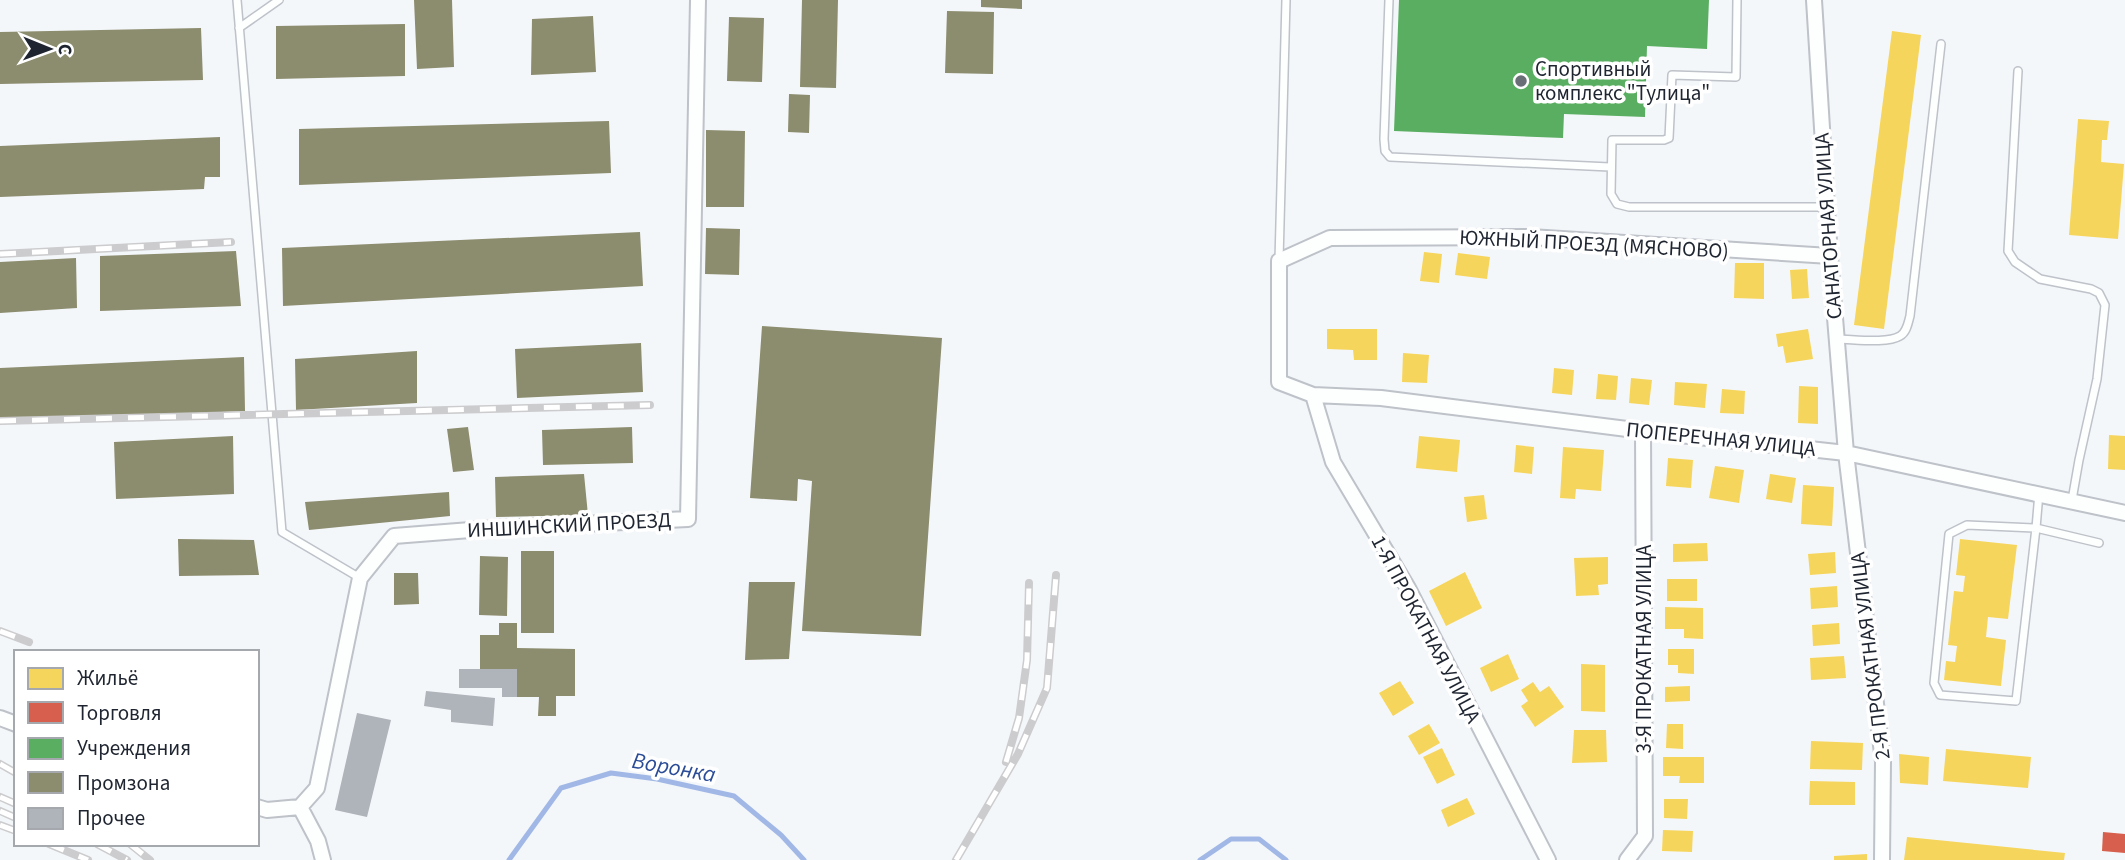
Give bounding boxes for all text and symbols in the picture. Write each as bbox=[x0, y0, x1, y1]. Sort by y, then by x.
north arrow bbox=[14, 14, 84, 84]
text: С bbox=[51, 44, 78, 55]
place label: Спортивный комплекс "Тулица" bbox=[1535, 54, 1710, 108]
marker: Спортивный комплекс "Тулица" bbox=[1513, 73, 1529, 89]
street label: САНАТОРНАЯ УЛИЦА bbox=[1806, 131, 1849, 320]
street label: ЮЖНЫЙ ПРОЕЗД (МЯСНОВО) bbox=[1458, 222, 1730, 266]
street label: ПОПЕРЕЧНАЯ УЛИЦА bbox=[1625, 414, 1818, 464]
street label: ИНШИНСКИЙ ПРОЕЗД bbox=[466, 505, 672, 545]
street label: 1-Я ПРОКАТНАЯ УЛИЦА bbox=[1364, 530, 1489, 729]
street label: 3-Я ПРОКАТНАЯ УЛИЦА bbox=[1629, 544, 1659, 753]
street label: 2-Я ПРОКАТНАЯ УЛИЦА bbox=[1842, 550, 1898, 762]
legend bbox=[14, 650, 259, 846]
text: Жильё bbox=[77, 663, 138, 693]
text: Торговля bbox=[77, 698, 162, 728]
text: Учреждения bbox=[77, 733, 191, 763]
water label: Воронка bbox=[630, 744, 718, 791]
text: Промзона bbox=[77, 768, 170, 798]
text: Прочее bbox=[77, 803, 145, 833]

